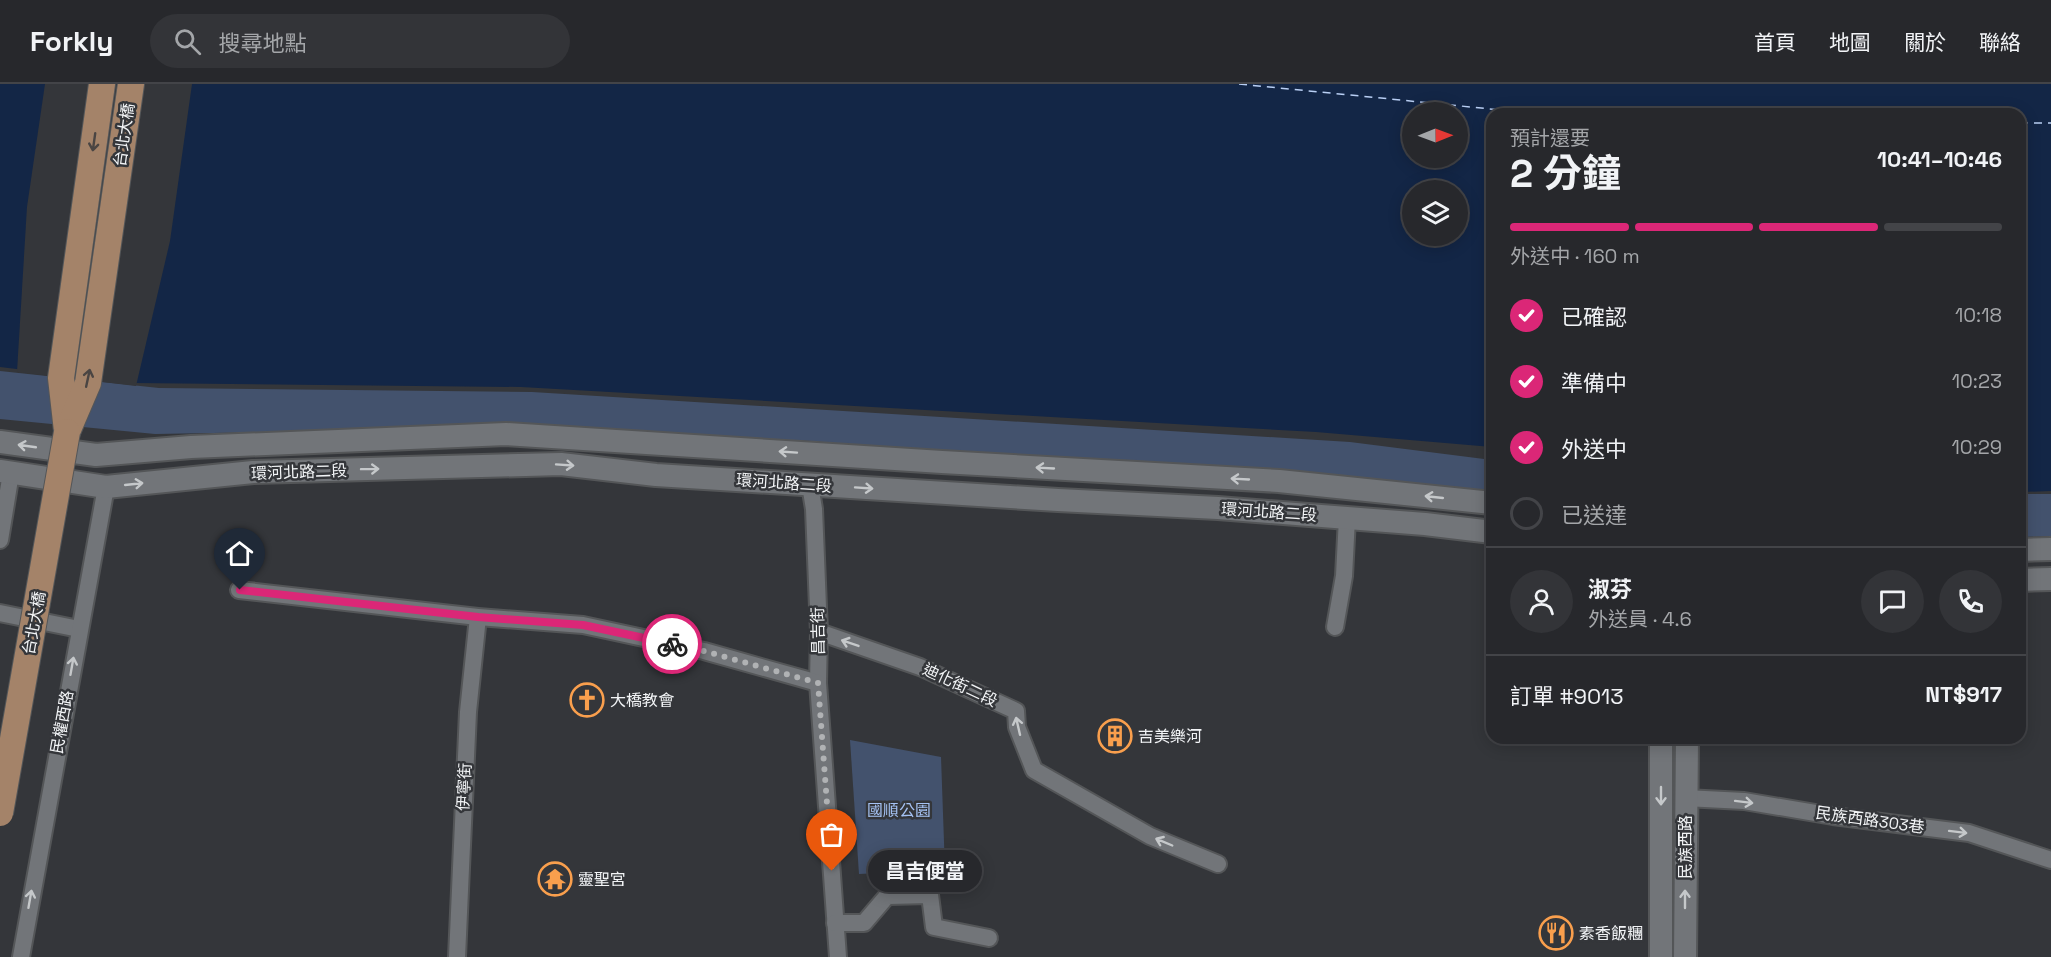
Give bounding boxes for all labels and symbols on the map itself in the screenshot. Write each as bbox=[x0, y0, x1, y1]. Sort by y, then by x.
street label: 台北大橋 bbox=[109, 102, 139, 168]
north arrow bbox=[1402, 102, 1468, 168]
one-way arrow bbox=[89, 132, 100, 151]
one-way arrow bbox=[83, 368, 94, 388]
one-way arrow bbox=[18, 440, 37, 451]
one-way arrow bbox=[779, 447, 798, 458]
street label: 環河北路二段 bbox=[251, 460, 347, 484]
one-way arrow bbox=[555, 460, 575, 471]
one-way arrow bbox=[1036, 463, 1056, 474]
one-way arrow bbox=[360, 464, 380, 475]
street label: 環河北路二段 bbox=[735, 469, 833, 497]
one-way arrow bbox=[1231, 474, 1251, 485]
one-way arrow bbox=[123, 478, 143, 489]
one-way arrow bbox=[854, 483, 874, 494]
one-way arrow bbox=[1425, 491, 1445, 502]
street label: 環河北路二段 bbox=[1220, 498, 1318, 526]
pin bbox=[214, 528, 265, 590]
street label: 台北大橋 bbox=[18, 590, 50, 656]
street label: 昌吉街 bbox=[807, 607, 829, 655]
courier bbox=[642, 614, 702, 674]
one-way arrow bbox=[841, 636, 860, 647]
one-way arrow bbox=[67, 657, 78, 676]
street label: 迪化街二段 bbox=[919, 659, 1001, 711]
church icon: 大橋教會 bbox=[569, 682, 605, 718]
street label: 民權西路 bbox=[46, 689, 78, 755]
place label: 大橋教會 bbox=[610, 690, 674, 711]
one-way arrow bbox=[1012, 717, 1024, 736]
building icon: 吉美樂河 bbox=[1097, 718, 1133, 754]
place label: 吉美樂河 bbox=[1138, 726, 1202, 747]
street label: 伊寧街 bbox=[452, 762, 476, 812]
one-way arrow bbox=[1655, 786, 1667, 806]
one-way arrow bbox=[1733, 797, 1753, 808]
park label: 國順公園 bbox=[867, 800, 931, 821]
street label: 民族西路303巷 bbox=[1814, 802, 1926, 838]
pin bbox=[806, 809, 857, 871]
street label: 民族西路 bbox=[1675, 815, 1696, 879]
one-way arrow bbox=[1947, 827, 1967, 838]
one-way arrow bbox=[1155, 836, 1173, 847]
callout: 昌吉便當 bbox=[868, 850, 982, 892]
temple icon: 靈聖宮 bbox=[537, 861, 573, 897]
place label: 靈聖宮 bbox=[578, 869, 626, 890]
one-way arrow bbox=[1679, 889, 1691, 909]
one-way arrow bbox=[25, 890, 36, 910]
restaurant icon: 素香飯糰 bbox=[1538, 915, 1574, 951]
place label: 素香飯糰 bbox=[1579, 923, 1643, 944]

